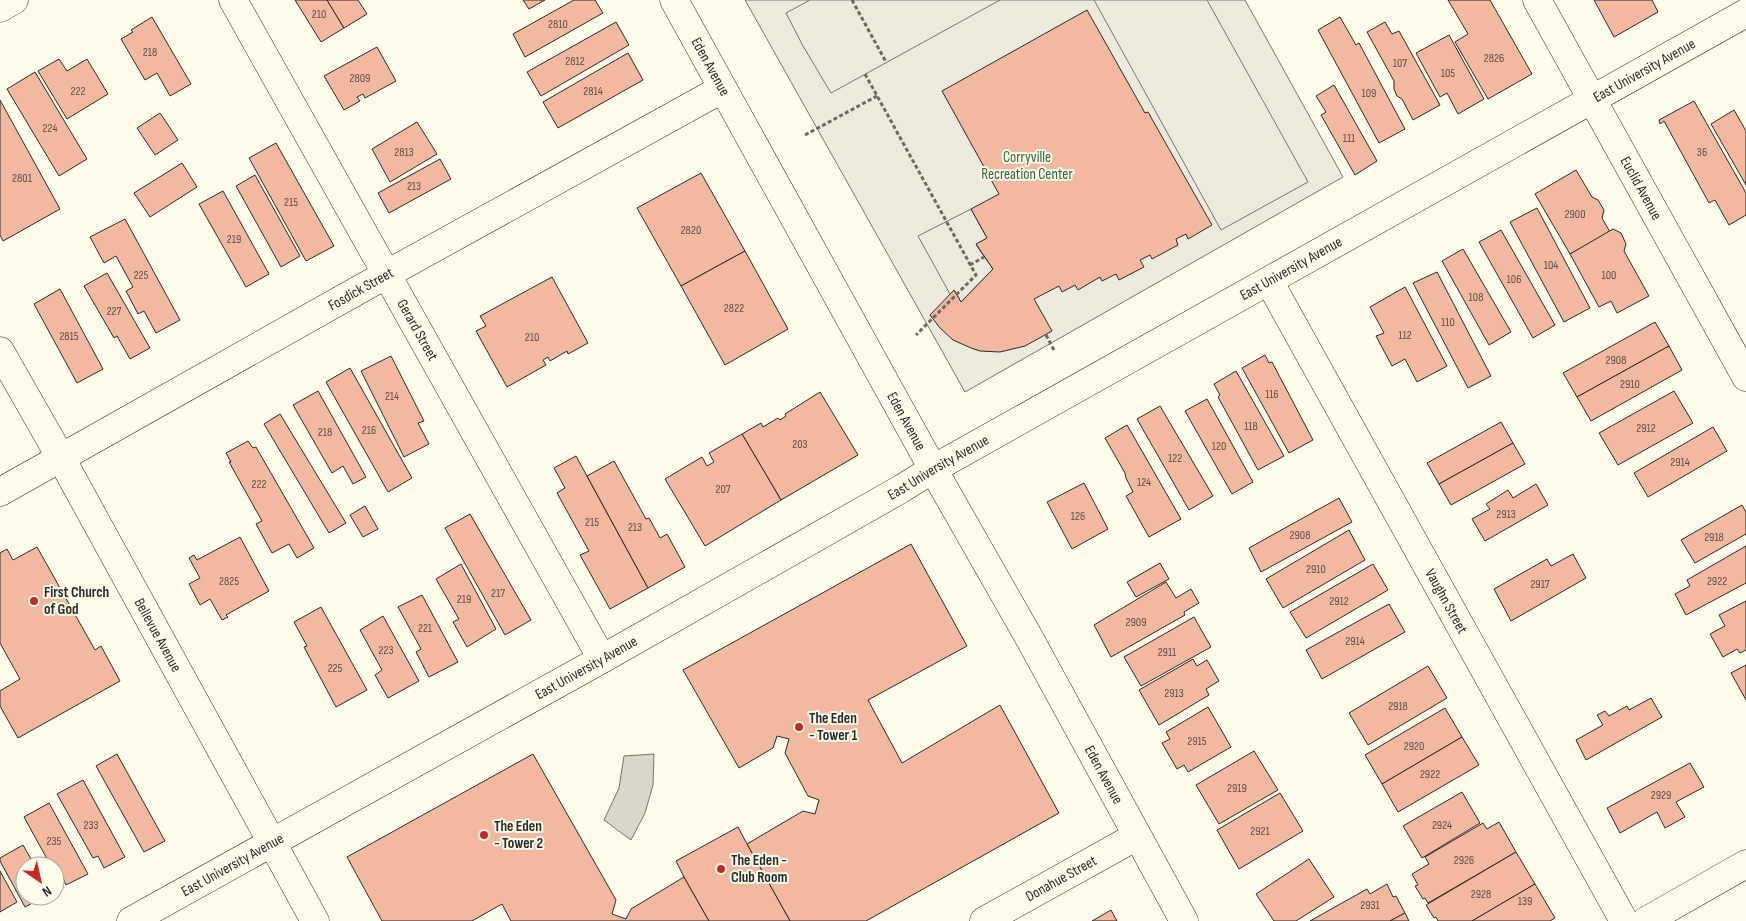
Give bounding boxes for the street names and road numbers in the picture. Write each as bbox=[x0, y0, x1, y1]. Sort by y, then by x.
street label: Eden Avenue bbox=[687, 34, 734, 99]
street label: East University Avenue bbox=[1590, 34, 1699, 107]
street label: Euclid Avenue bbox=[1616, 153, 1666, 223]
street label: East University Avenue bbox=[1237, 232, 1346, 305]
street label: Fosdick Street bbox=[325, 263, 397, 315]
street label: Gerard Street bbox=[392, 296, 442, 365]
street label: Eden Avenue bbox=[882, 389, 930, 454]
street label: East University Avenue bbox=[884, 431, 992, 505]
street label: Vaughn Street bbox=[1421, 566, 1472, 637]
street label: Bellevue Avenue bbox=[130, 595, 186, 675]
street label: East University Avenue bbox=[532, 632, 641, 704]
street label: Eden Avenue bbox=[1080, 742, 1127, 807]
street label: East University Avenue bbox=[178, 829, 287, 901]
street label: Donahue Street bbox=[1022, 851, 1101, 906]

